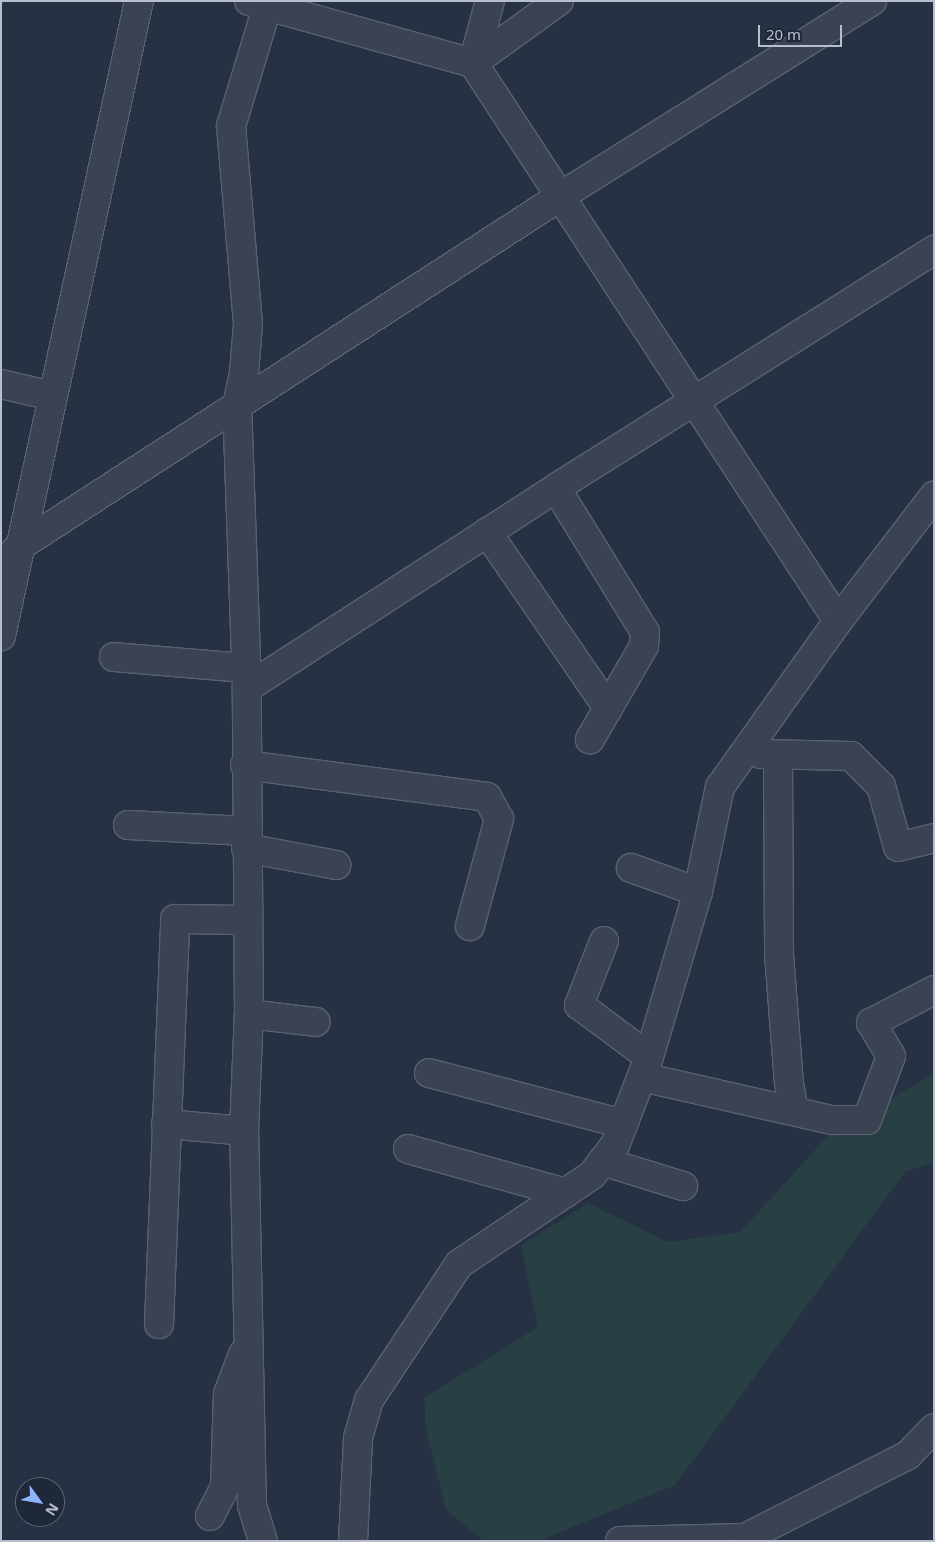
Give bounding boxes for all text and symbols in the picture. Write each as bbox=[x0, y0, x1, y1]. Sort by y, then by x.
scale bar bbox=[760, 15, 844, 47]
text: 20 m bbox=[766, 24, 801, 44]
north arrow bbox=[15, 1477, 65, 1527]
text: N bbox=[41, 1500, 63, 1520]

